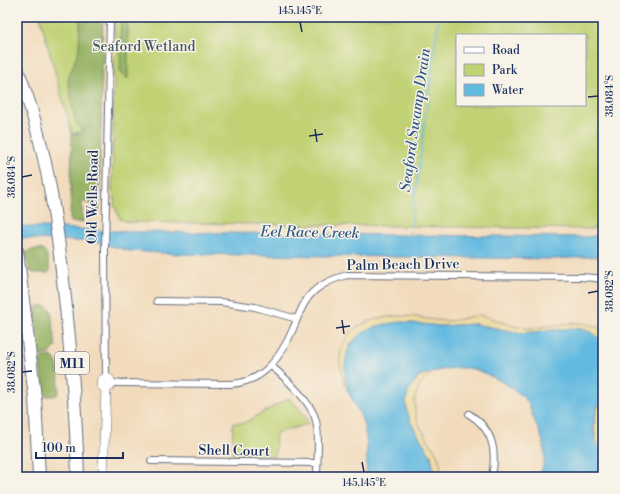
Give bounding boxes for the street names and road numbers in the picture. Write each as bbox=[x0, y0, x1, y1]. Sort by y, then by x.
street label: Old Wells Road bbox=[83, 150, 103, 244]
street label: Palm Beach Drive bbox=[346, 255, 460, 275]
road number: M11 bbox=[55, 352, 89, 374]
street label: Shell Court bbox=[198, 441, 270, 461]

